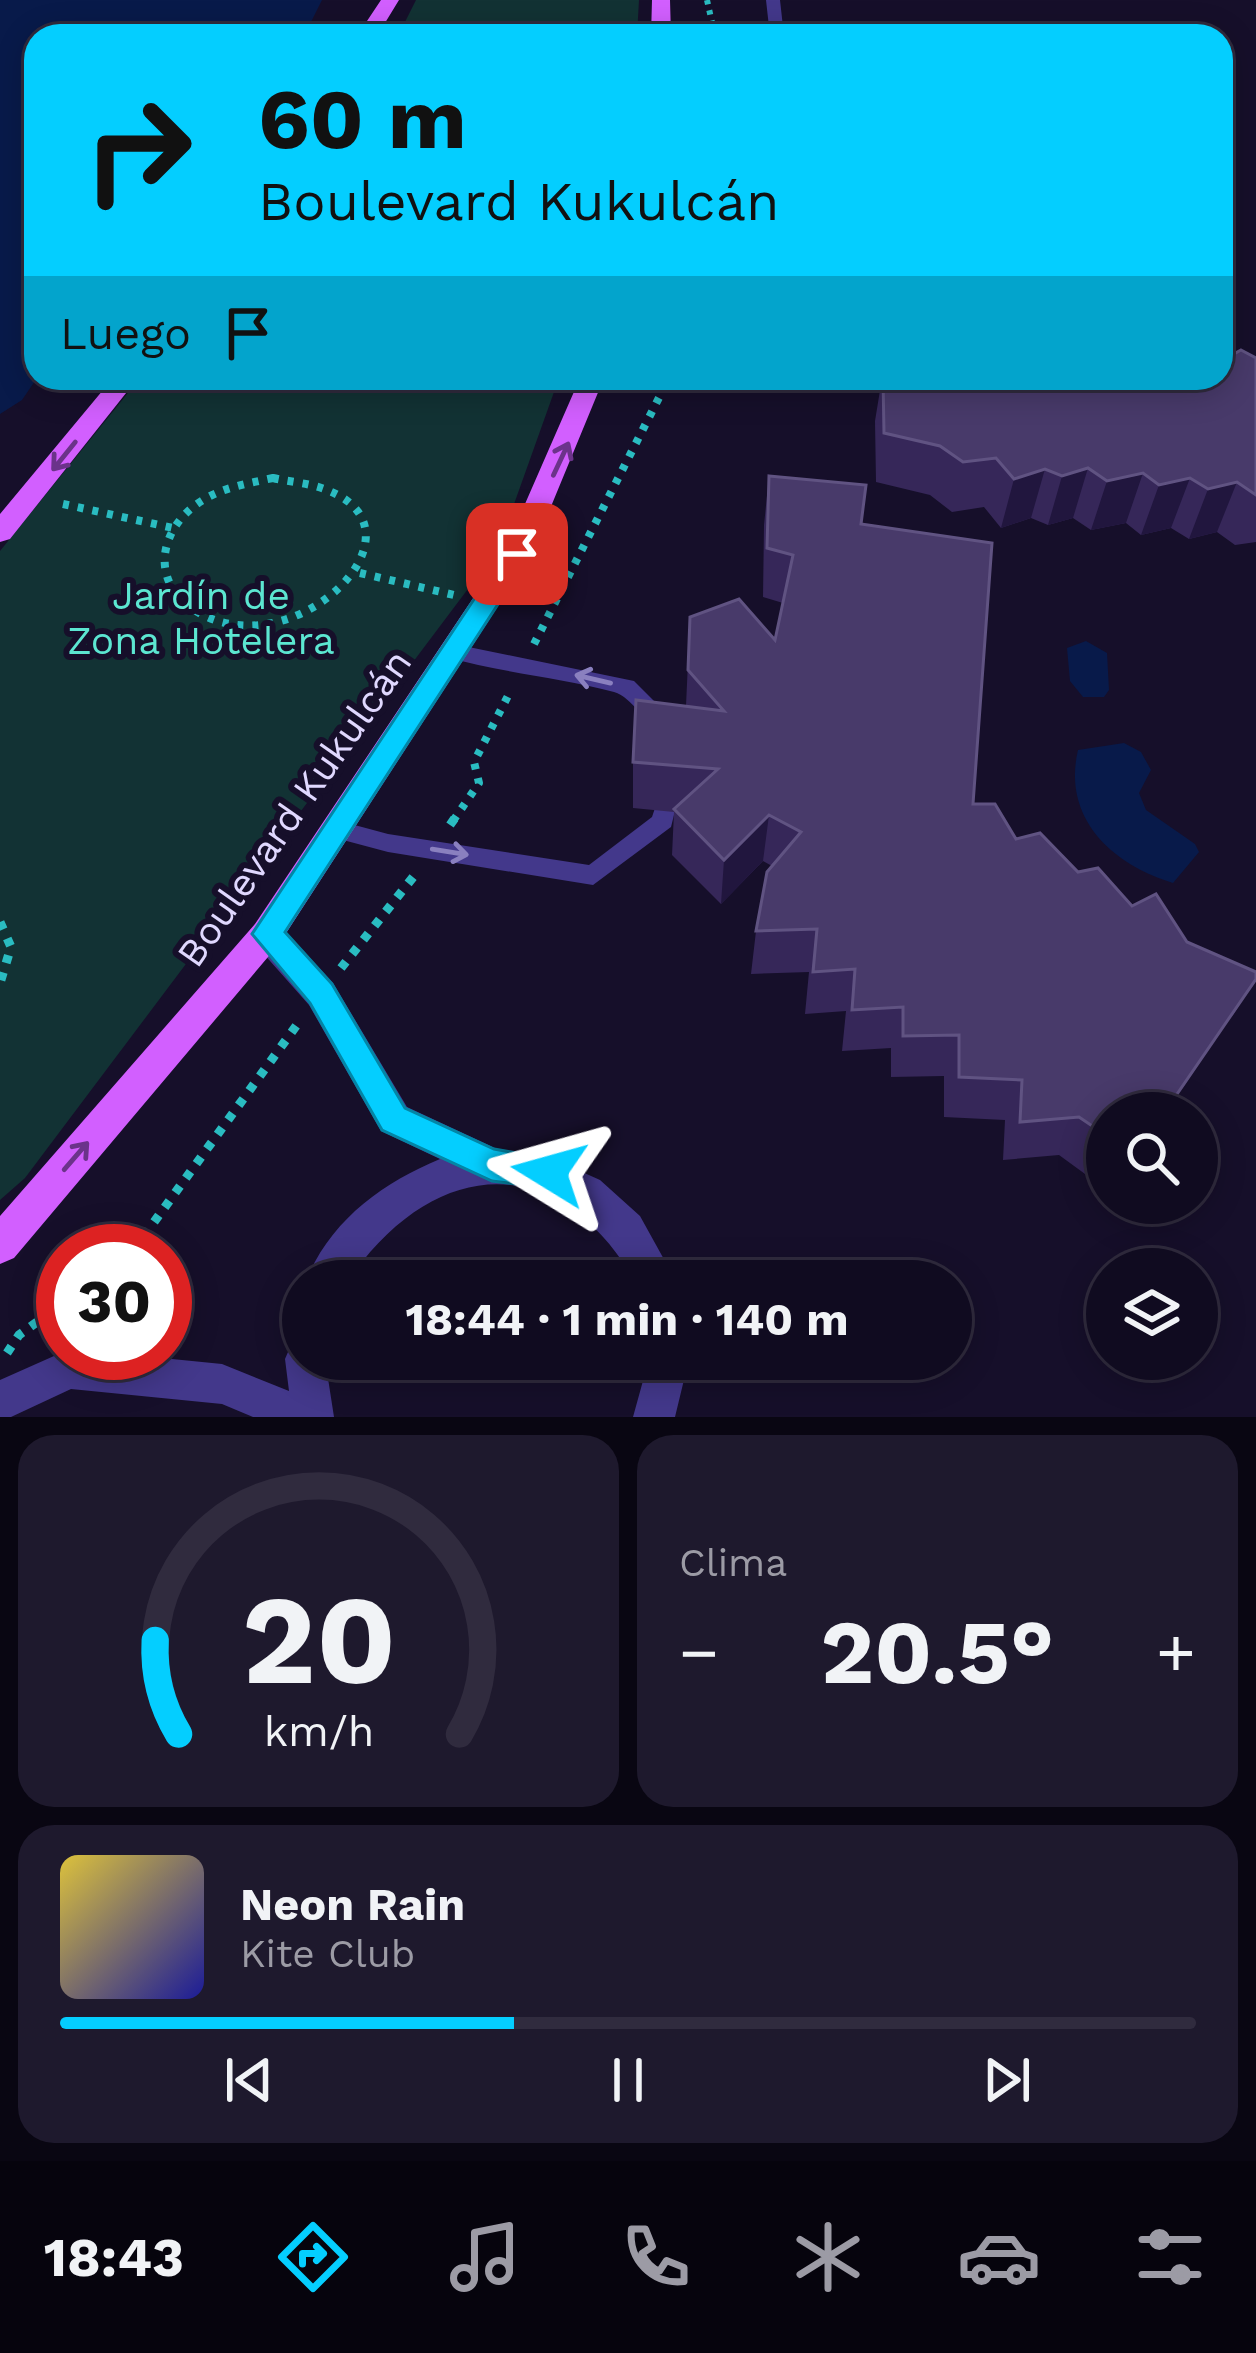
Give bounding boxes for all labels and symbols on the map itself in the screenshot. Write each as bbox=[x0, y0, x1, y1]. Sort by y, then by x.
one-way arrow bbox=[51, 439, 77, 471]
one-way arrow bbox=[551, 442, 573, 478]
pin bbox=[466, 503, 568, 605]
park label: Jardín de Zona Hotelera bbox=[67, 573, 335, 663]
street label: Boulevard Kukulcán bbox=[168, 641, 420, 975]
one-way arrow bbox=[574, 667, 612, 689]
one-way arrow bbox=[430, 842, 469, 865]
position arrow bbox=[486, 1109, 612, 1235]
one-way arrow bbox=[62, 1141, 90, 1172]
speed limit sign: 30 bbox=[36, 1224, 192, 1380]

